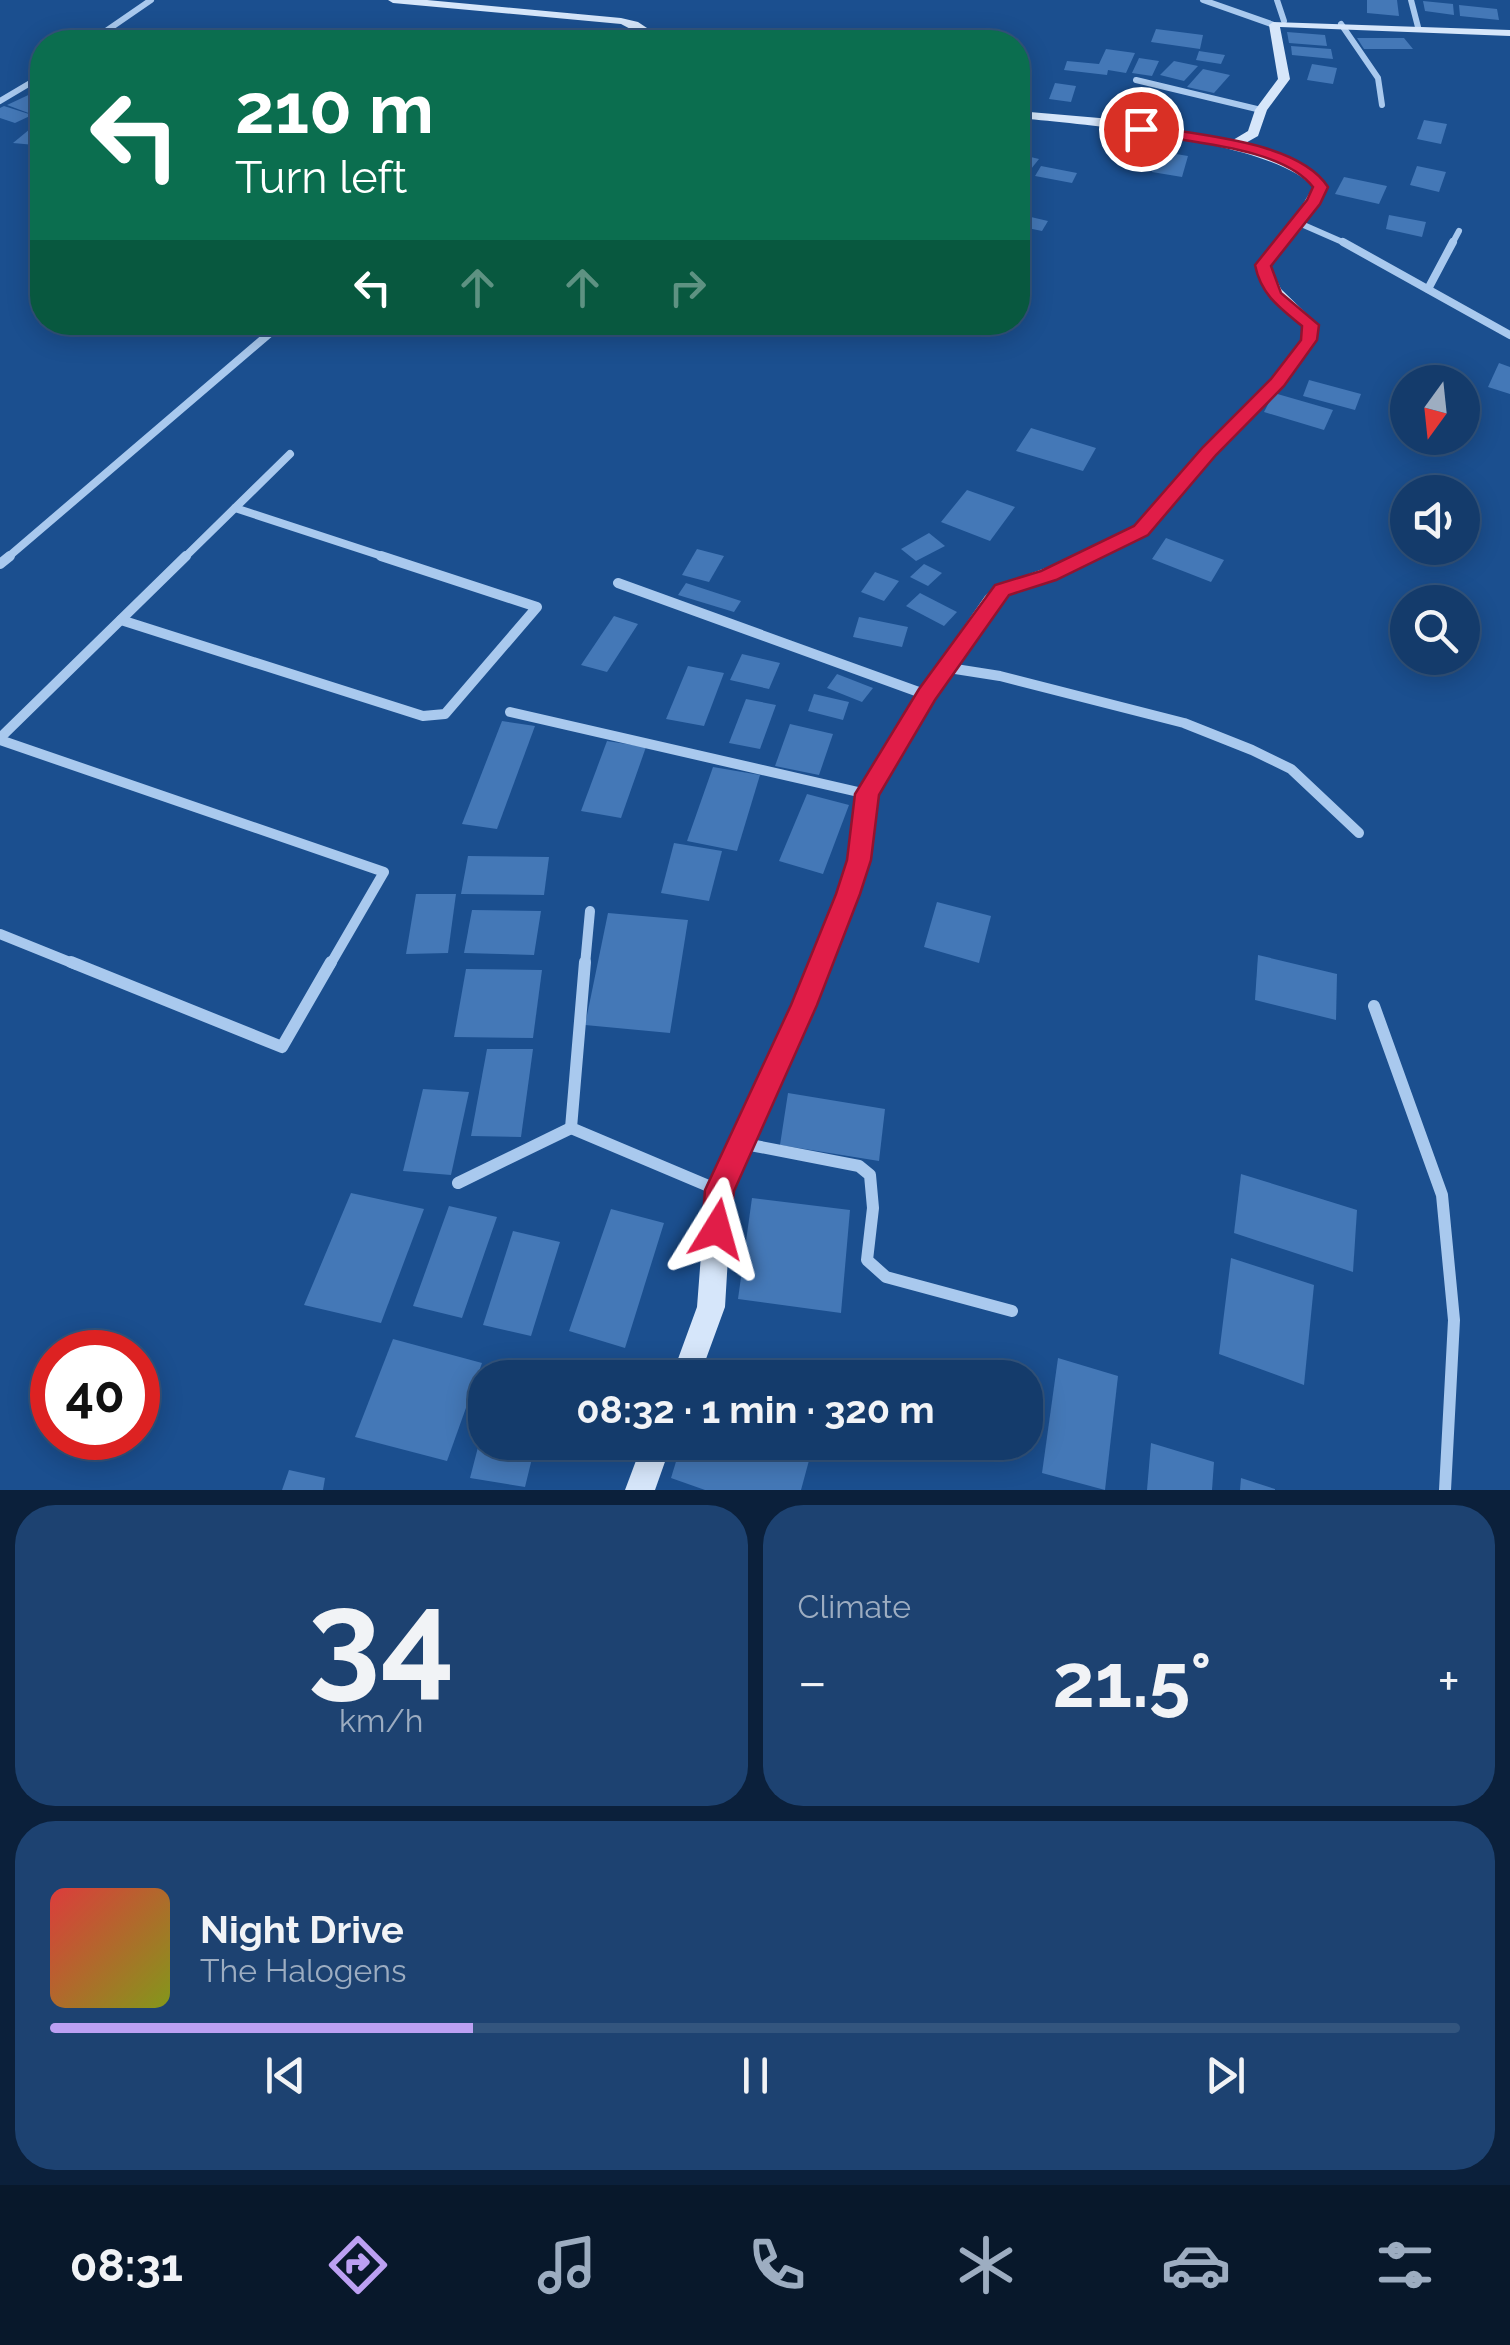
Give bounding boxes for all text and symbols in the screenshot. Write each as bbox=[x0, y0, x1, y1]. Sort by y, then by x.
text: 210 m bbox=[235, 67, 434, 149]
icon: left bbox=[70, 70, 200, 200]
pin bbox=[1099, 87, 1184, 172]
icon: arrive bbox=[1114, 102, 1169, 157]
text: Turn left bbox=[235, 151, 407, 204]
icon: left bbox=[345, 260, 400, 315]
icon: ahead bbox=[450, 260, 505, 315]
icon: ahead bbox=[555, 260, 610, 315]
icon: right bbox=[660, 260, 715, 315]
north arrow bbox=[1390, 365, 1480, 455]
map controls bbox=[1390, 365, 1480, 675]
button: sound bbox=[1390, 475, 1480, 565]
button: search bbox=[1390, 585, 1480, 675]
position arrow bbox=[665, 1177, 769, 1281]
speed limit sign: 40 bbox=[30, 1330, 160, 1460]
text: 08:32 · 1 min · 320 m bbox=[576, 1387, 935, 1432]
text: 34 bbox=[308, 1561, 455, 1713]
text: Climate bbox=[798, 1588, 911, 1625]
text: 21.5° bbox=[1053, 1636, 1212, 1725]
text: − bbox=[798, 1649, 827, 1714]
text: + bbox=[1437, 1649, 1460, 1714]
text: km/h bbox=[339, 1702, 423, 1739]
text: Night Drive bbox=[200, 1907, 404, 1952]
text: The Halogens bbox=[200, 1952, 406, 1989]
icon: previous bbox=[258, 2048, 313, 2103]
icon: pause bbox=[728, 2048, 783, 2103]
icon: next bbox=[1198, 2048, 1253, 2103]
icon: directions bbox=[323, 2230, 393, 2300]
icon: music bbox=[532, 2230, 602, 2300]
icon: phone bbox=[742, 2230, 812, 2300]
icon: climate bbox=[951, 2230, 1021, 2300]
icon: car bbox=[1161, 2230, 1231, 2300]
icon: filters bbox=[1370, 2230, 1440, 2300]
text: 08:31 bbox=[70, 2239, 183, 2292]

